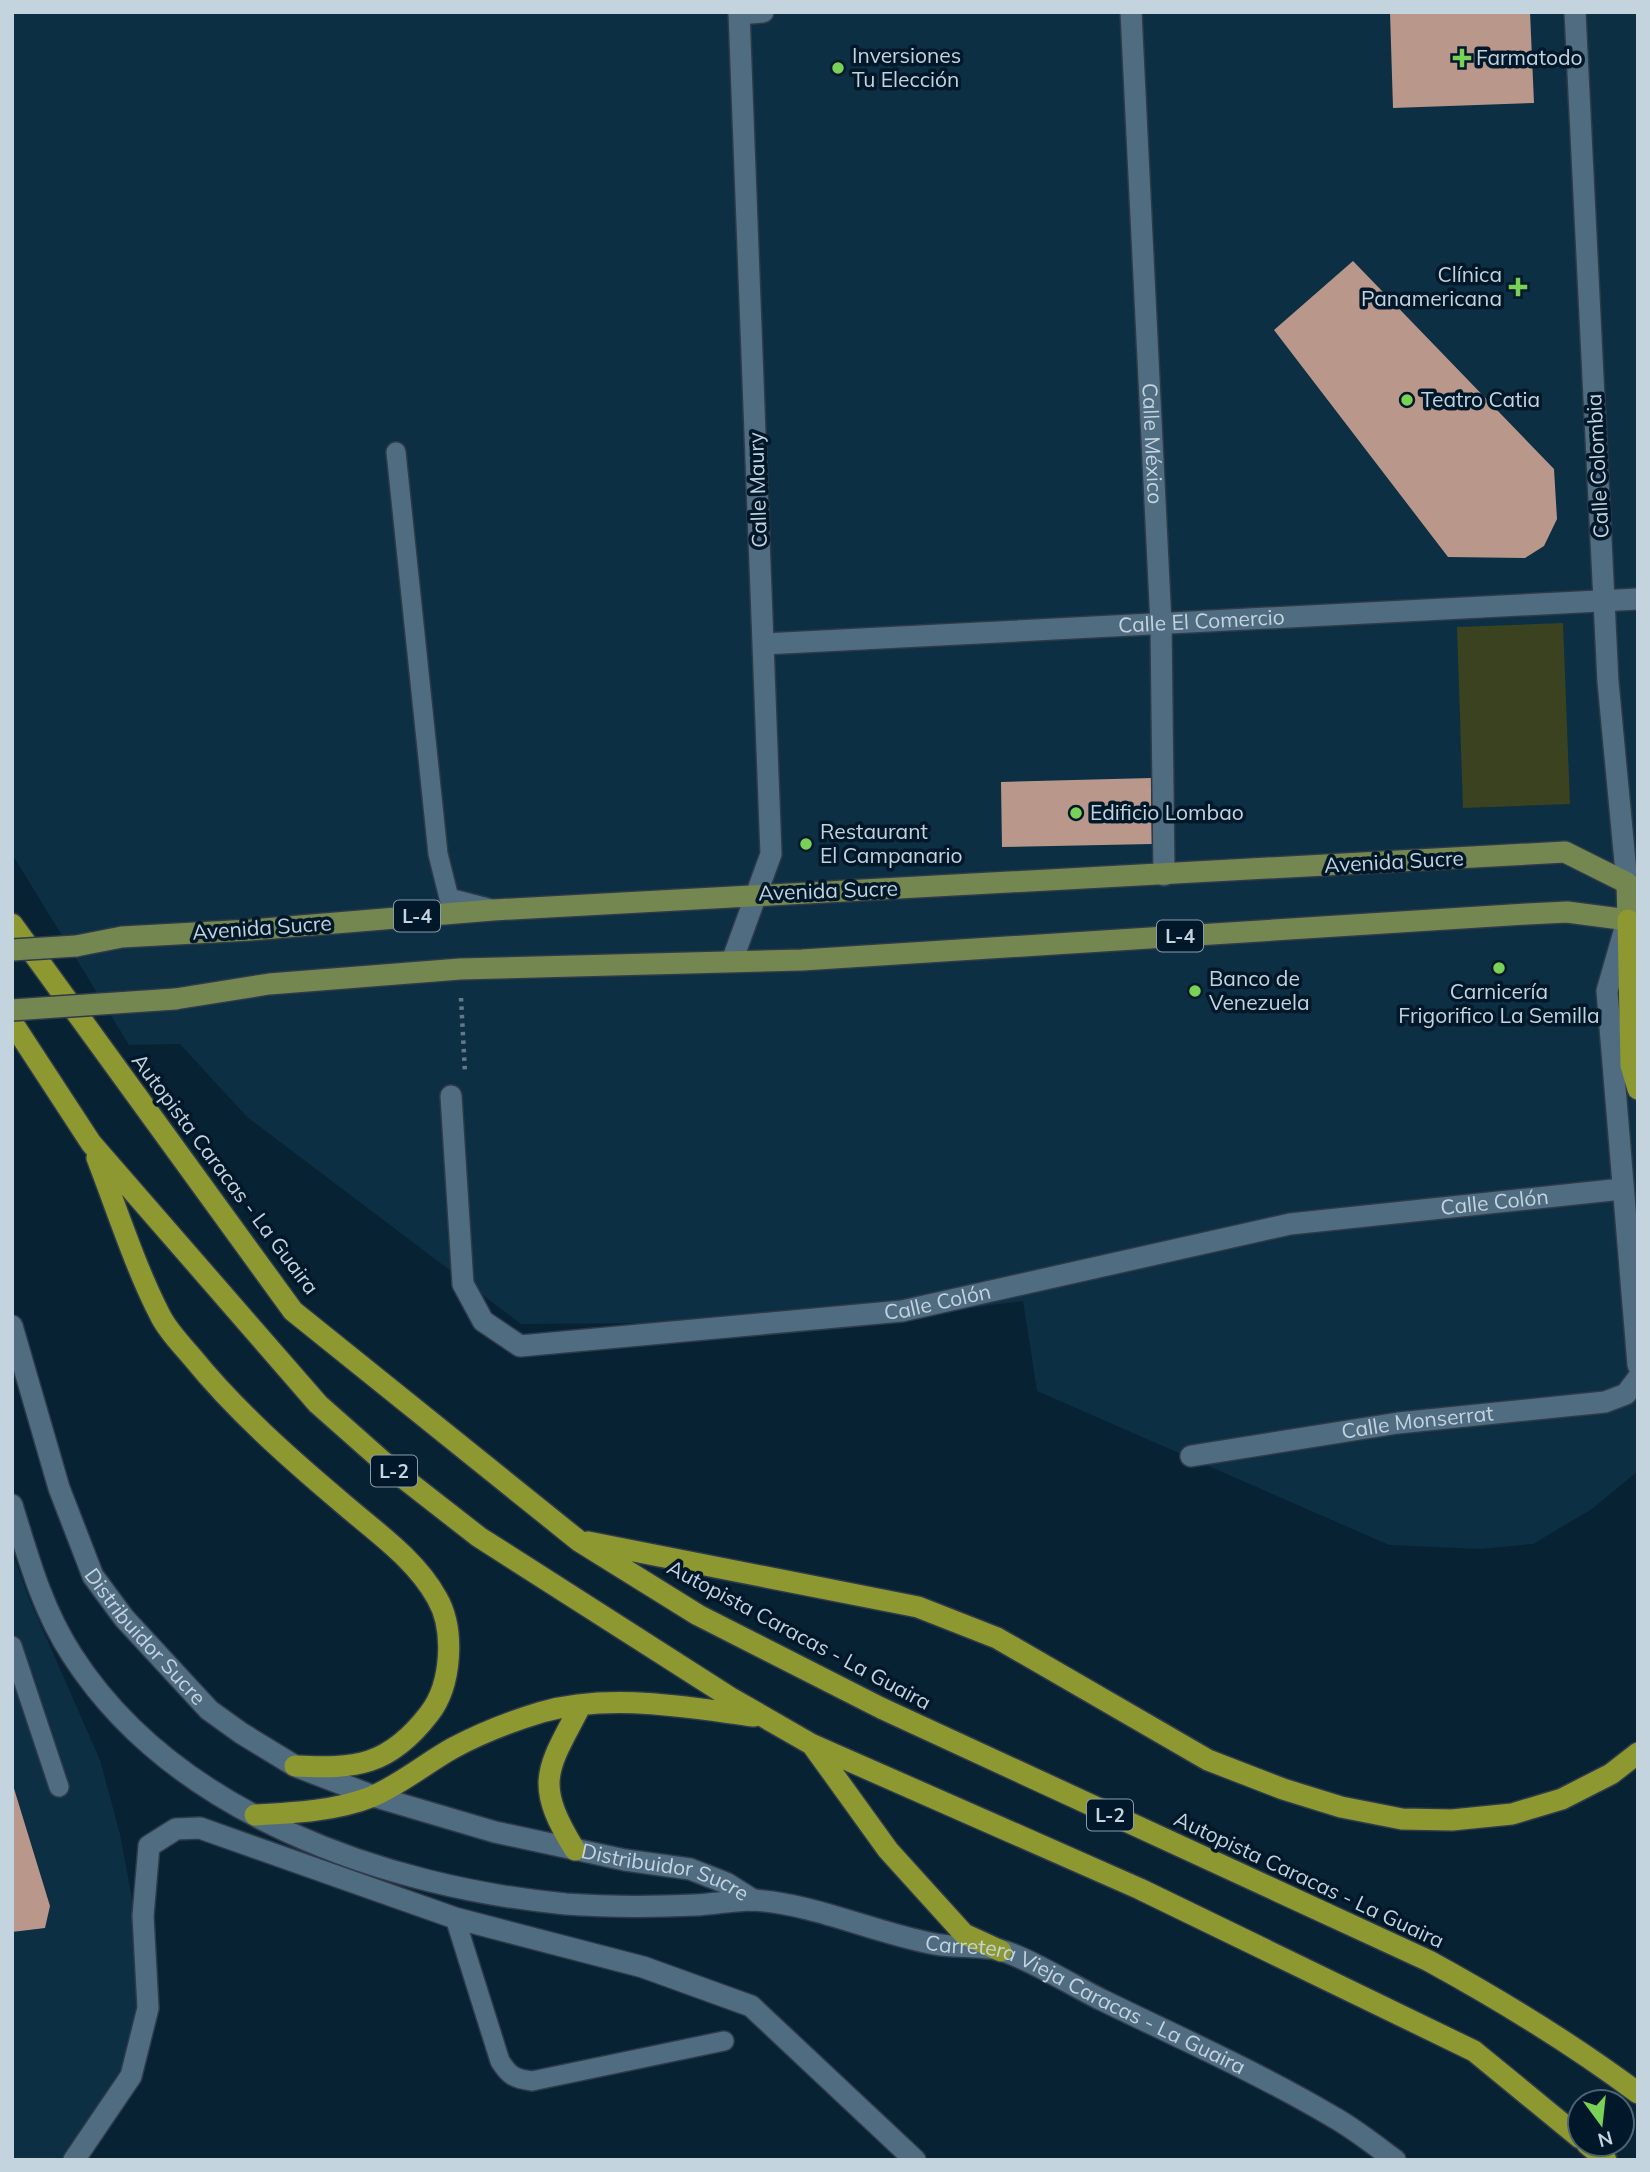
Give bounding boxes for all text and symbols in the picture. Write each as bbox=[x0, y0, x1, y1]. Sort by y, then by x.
place label: Inversiones Tu Elección bbox=[852, 42, 961, 92]
place label: Farmatodo bbox=[1476, 44, 1582, 70]
marker: Farmatodo bbox=[1454, 50, 1470, 66]
marker: Inversiones Tu Elección bbox=[830, 60, 846, 76]
place label: Clínica Panamericana bbox=[1361, 261, 1502, 311]
marker: Clínica Panamericana bbox=[1508, 277, 1528, 297]
street label: Calle México bbox=[1137, 382, 1169, 505]
place label: Teatro Catia bbox=[1421, 386, 1540, 412]
marker: Teatro Catia bbox=[1399, 392, 1415, 408]
street label: Calle Colombia bbox=[1580, 393, 1614, 539]
street label: Calle Maury bbox=[742, 432, 772, 548]
street label: Calle El Comercio bbox=[1117, 603, 1285, 638]
place label: Edificio Lombao bbox=[1090, 799, 1244, 825]
marker: Edificio Lombao bbox=[1068, 805, 1084, 821]
place label: Restaurant El Campanario bbox=[820, 818, 963, 868]
marker: Restaurant El Campanario bbox=[798, 836, 814, 852]
street label: Avenida Sucre bbox=[1323, 844, 1464, 878]
street label: Avenida Sucre bbox=[758, 875, 898, 905]
road number: L-4 bbox=[394, 900, 440, 932]
street label: Avenida Sucre bbox=[191, 909, 333, 945]
road number: L-4 bbox=[1157, 920, 1203, 952]
marker: Carnicería Frigorifico La Semilla bbox=[1491, 960, 1507, 976]
place label: Banco de Venezuela bbox=[1209, 965, 1310, 1015]
place label: Carnicería Frigorifico La Semilla bbox=[1398, 978, 1600, 1028]
marker: Banco de Venezuela bbox=[1187, 983, 1203, 999]
street label: Autopista Caracas - La Guaira bbox=[127, 1048, 325, 1299]
street label: Calle Colón bbox=[1439, 1183, 1550, 1220]
street label: Calle Colón bbox=[883, 1278, 993, 1325]
street label: Calle Monserrat bbox=[1339, 1399, 1495, 1444]
road number: L-2 bbox=[371, 1456, 417, 1486]
street label: Autopista Caracas - La Guaira bbox=[663, 1553, 936, 1715]
street label: Distribuidor Sucre bbox=[79, 1562, 212, 1710]
road number: L-2 bbox=[1087, 1800, 1133, 1830]
street label: Autopista Caracas - La Guaira bbox=[1170, 1805, 1449, 1953]
street label: Distribuidor Sucre bbox=[579, 1837, 754, 1906]
street label: Carretera Vieja Caracas - La Guaira bbox=[923, 1928, 1250, 2079]
north arrow bbox=[1566, 2088, 1636, 2158]
text: N bbox=[1595, 2126, 1615, 2153]

